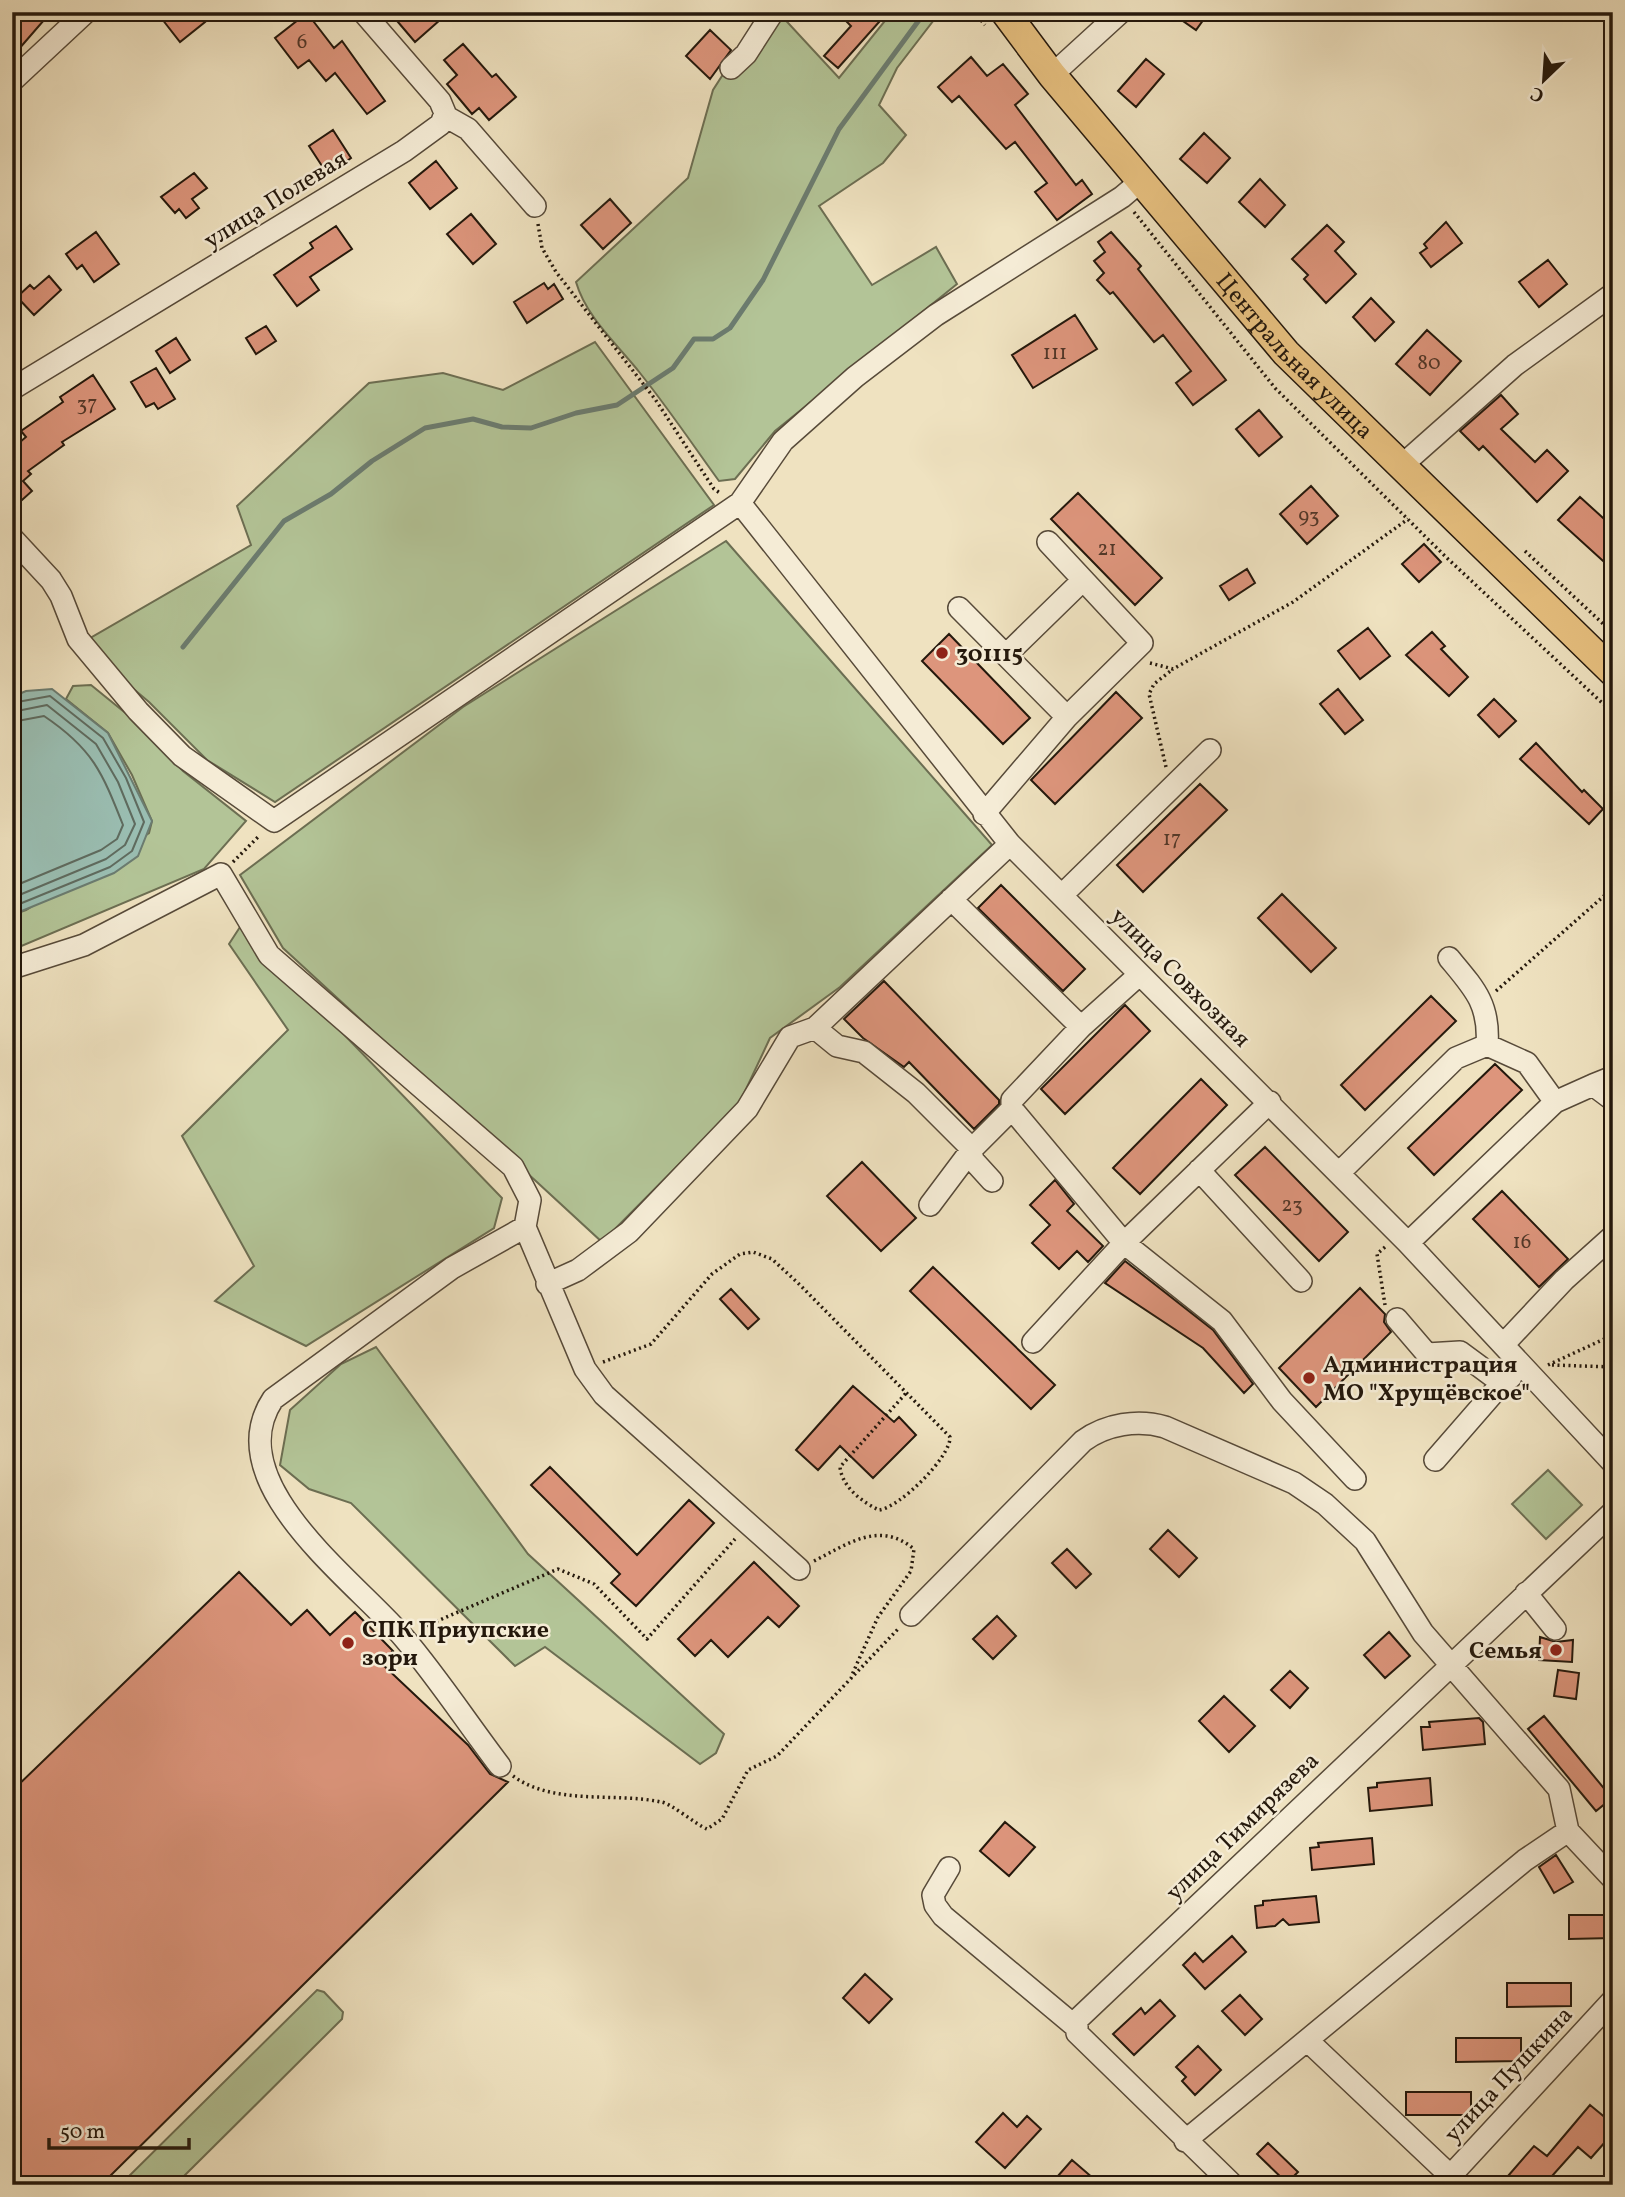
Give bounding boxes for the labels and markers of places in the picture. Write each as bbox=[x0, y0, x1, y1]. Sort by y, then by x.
place label: 301115 bbox=[956, 638, 1023, 672]
marker: 301115 bbox=[934, 645, 950, 661]
place label: Администрация МО "Хрущёвское" bbox=[1323, 1349, 1530, 1411]
marker: Администрация МО "Хрущёвское" bbox=[1301, 1370, 1317, 1386]
place label: СПК Приупские зори bbox=[362, 1614, 549, 1676]
marker: СПК Приупские зори bbox=[340, 1635, 356, 1651]
place label: Семья bbox=[1469, 1635, 1542, 1669]
marker: Семья bbox=[1548, 1642, 1564, 1658]

